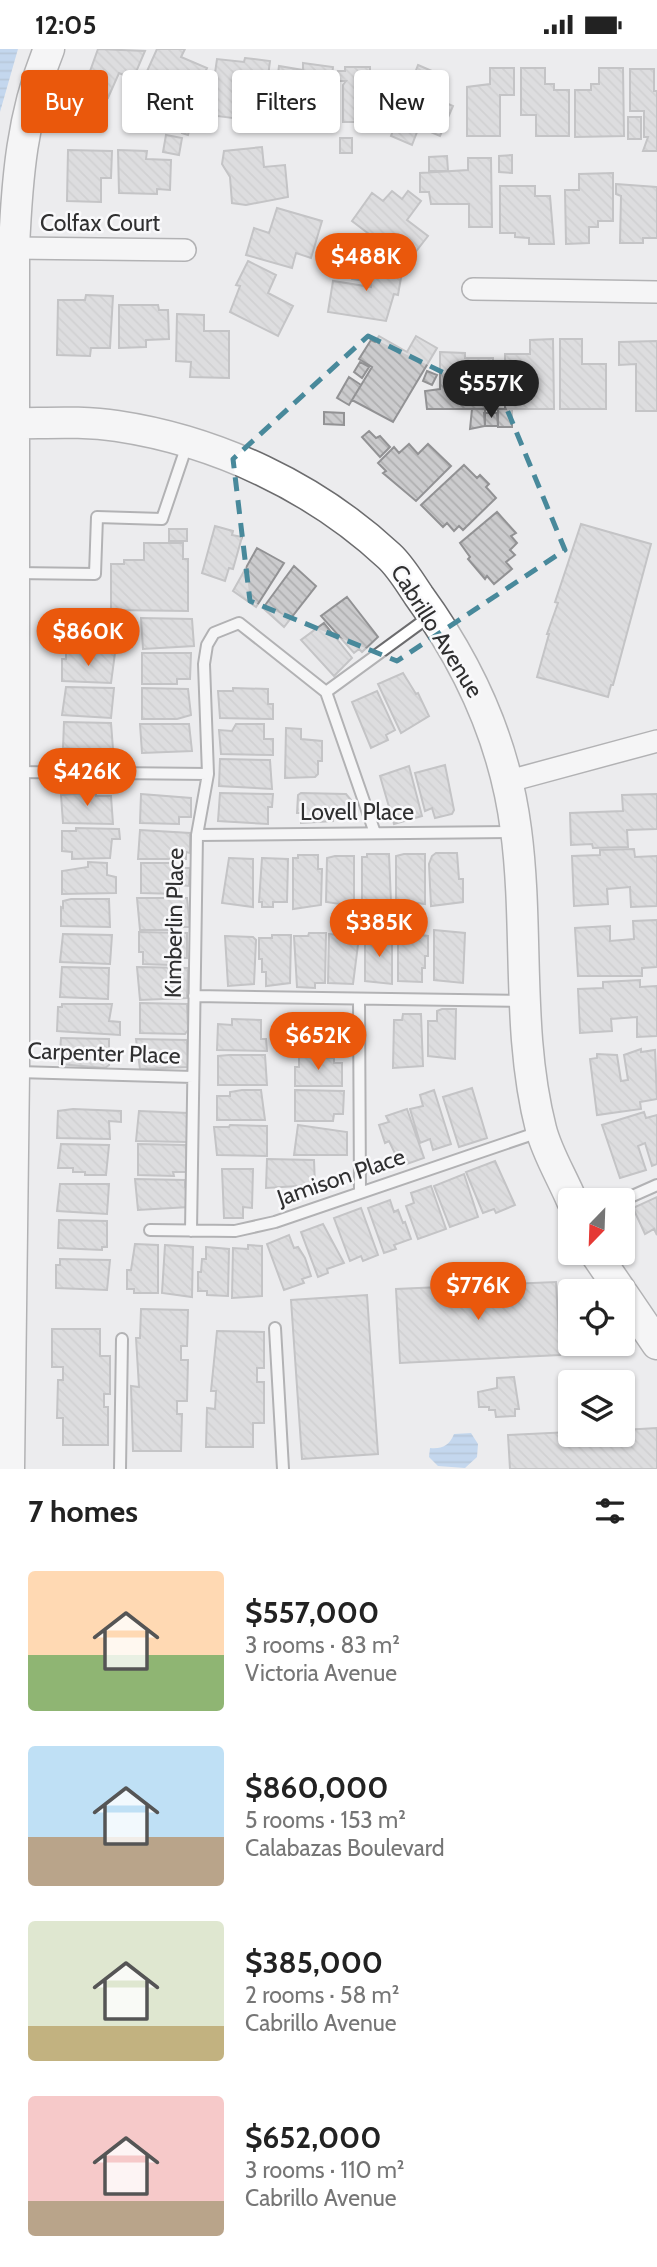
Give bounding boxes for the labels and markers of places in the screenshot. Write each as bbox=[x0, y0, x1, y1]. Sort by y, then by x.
pin: $488K bbox=[317, 233, 415, 293]
pin: $557K bbox=[442, 361, 540, 420]
pin: $860K bbox=[39, 609, 137, 668]
pin: $426K bbox=[38, 749, 136, 808]
pin: $385K bbox=[330, 899, 428, 959]
pin: $652K bbox=[269, 1013, 367, 1072]
pin: $776K bbox=[429, 1263, 527, 1322]

